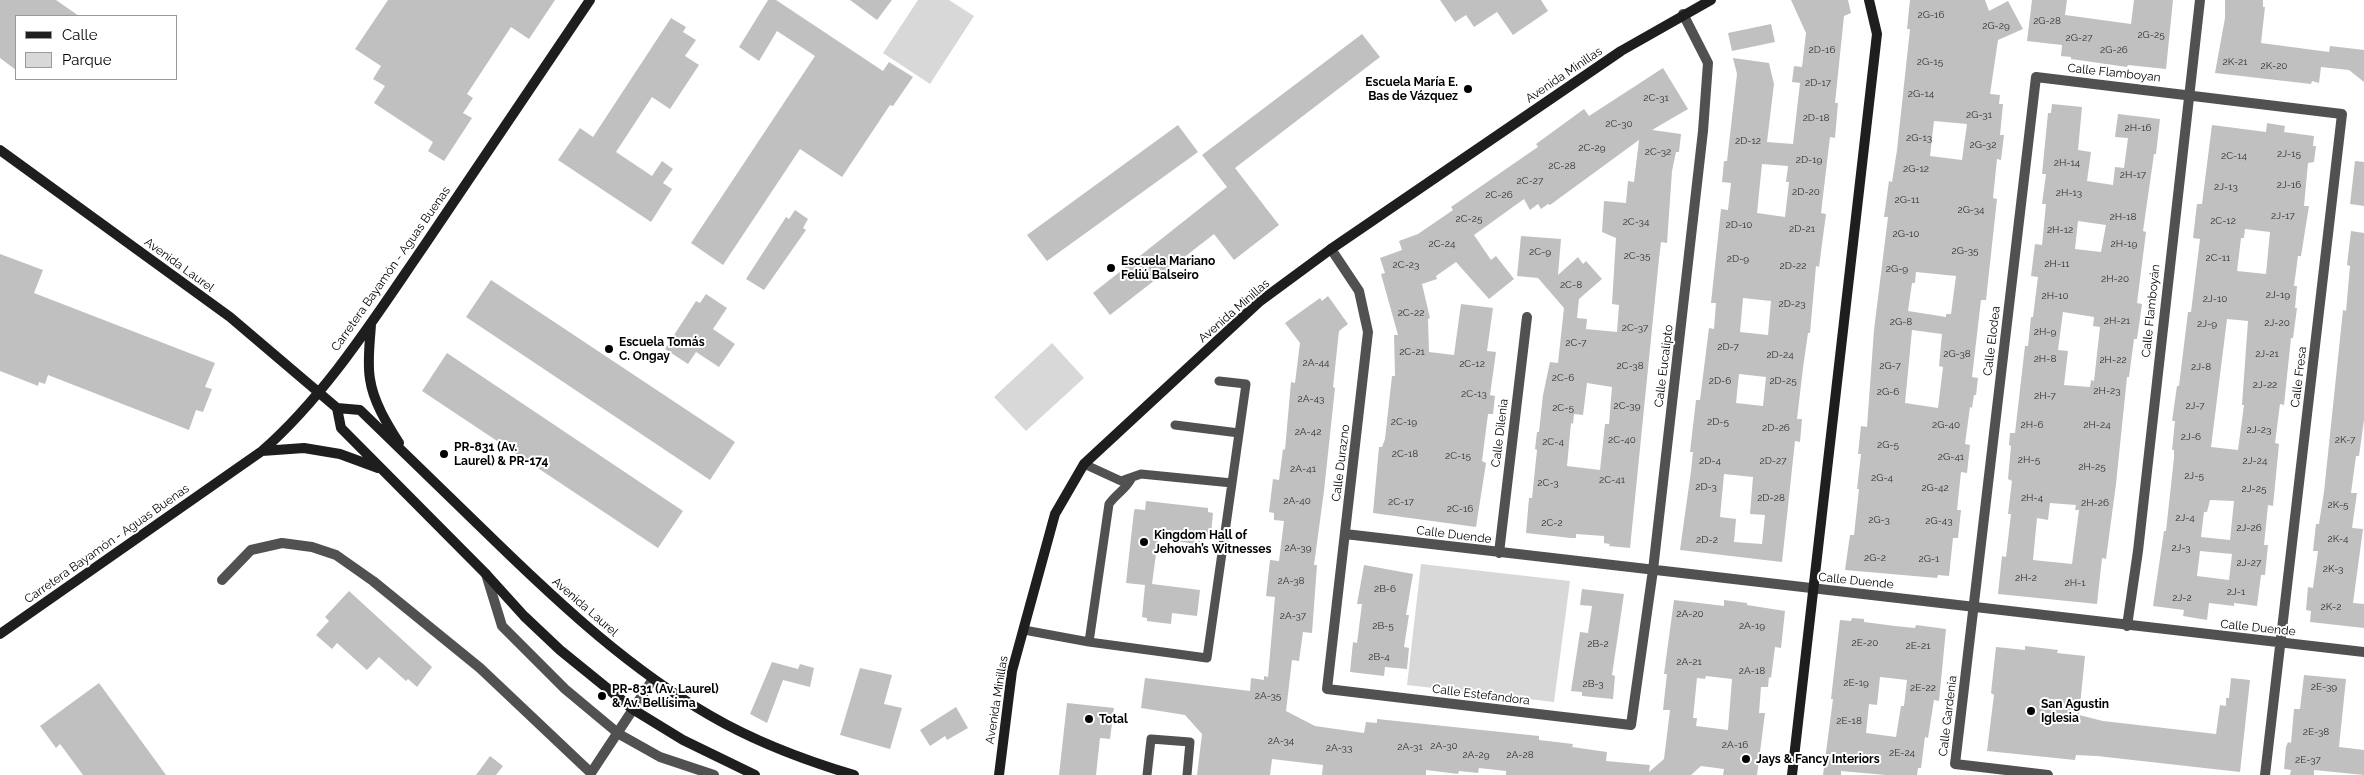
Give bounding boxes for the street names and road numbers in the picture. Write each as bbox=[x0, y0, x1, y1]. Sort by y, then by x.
street label: Avenida Minillas bbox=[1523, 44, 1605, 106]
street label: Calle Flamboyan bbox=[2067, 61, 2161, 85]
street label: Carretera Bayamón - Aguas Buenas bbox=[328, 184, 454, 354]
street label: Avenida Laurel bbox=[141, 235, 217, 295]
street label: Calle Flamboyán bbox=[2139, 264, 2163, 358]
street label: Avenida Minillas bbox=[1196, 276, 1272, 346]
street label: Calle Elodea bbox=[1981, 305, 2003, 377]
street label: Calle Eucalipto bbox=[1652, 324, 1676, 408]
street label: Calle Fresa bbox=[2288, 346, 2310, 408]
street label: Calle Dilenia bbox=[1489, 398, 1511, 468]
street label: Calle Durazno bbox=[1329, 423, 1353, 503]
street label: Carretera Bayamón - Aguas Buenas bbox=[22, 481, 192, 607]
street label: Calle Duende bbox=[1416, 523, 1492, 547]
street label: Calle Duende bbox=[1818, 570, 1894, 592]
street label: Avenida Laurel bbox=[549, 574, 621, 640]
street label: Calle Duende bbox=[2220, 617, 2296, 639]
street label: Avenida Minillas bbox=[983, 655, 1011, 745]
street label: Calle Gardenia bbox=[1936, 675, 1960, 757]
street label: Calle Estefandora bbox=[1431, 682, 1531, 708]

